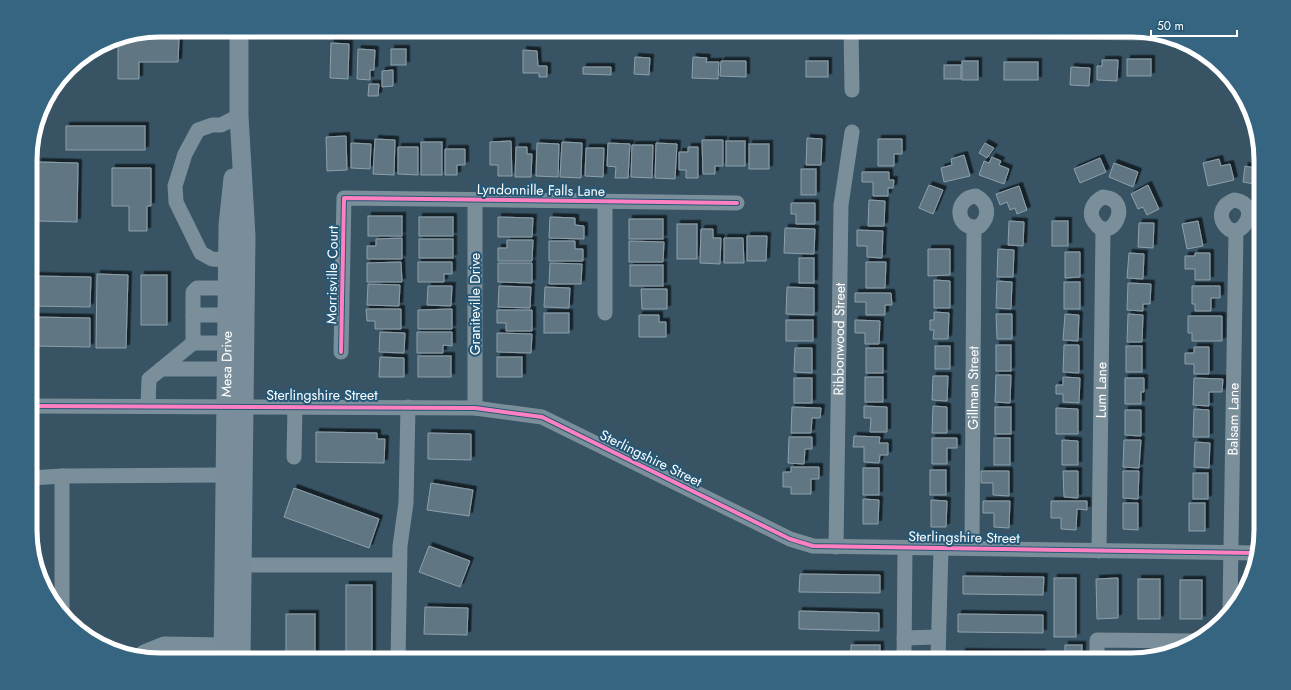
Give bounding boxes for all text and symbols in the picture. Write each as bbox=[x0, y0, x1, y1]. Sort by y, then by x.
scale bar bbox=[1151, 12, 1237, 38]
text: 50 m bbox=[1157, 17, 1184, 35]
street label: Lyndonnille Falls Lane bbox=[477, 179, 605, 201]
street label: Morrisville Court bbox=[321, 225, 343, 324]
street label: Graniteville Drive bbox=[465, 253, 485, 355]
street label: Ribbonwood Street bbox=[828, 282, 850, 395]
street label: Mesa Drive bbox=[216, 331, 237, 397]
street label: Gillman Street bbox=[963, 345, 983, 430]
street label: Lum Lane bbox=[1091, 362, 1111, 418]
street label: Balsam Lane bbox=[1222, 382, 1244, 456]
street label: Sterlingshire Street bbox=[266, 385, 378, 405]
street label: Sterlingshire Street bbox=[597, 425, 706, 492]
street label: Sterlingshire Street bbox=[908, 526, 1020, 548]

